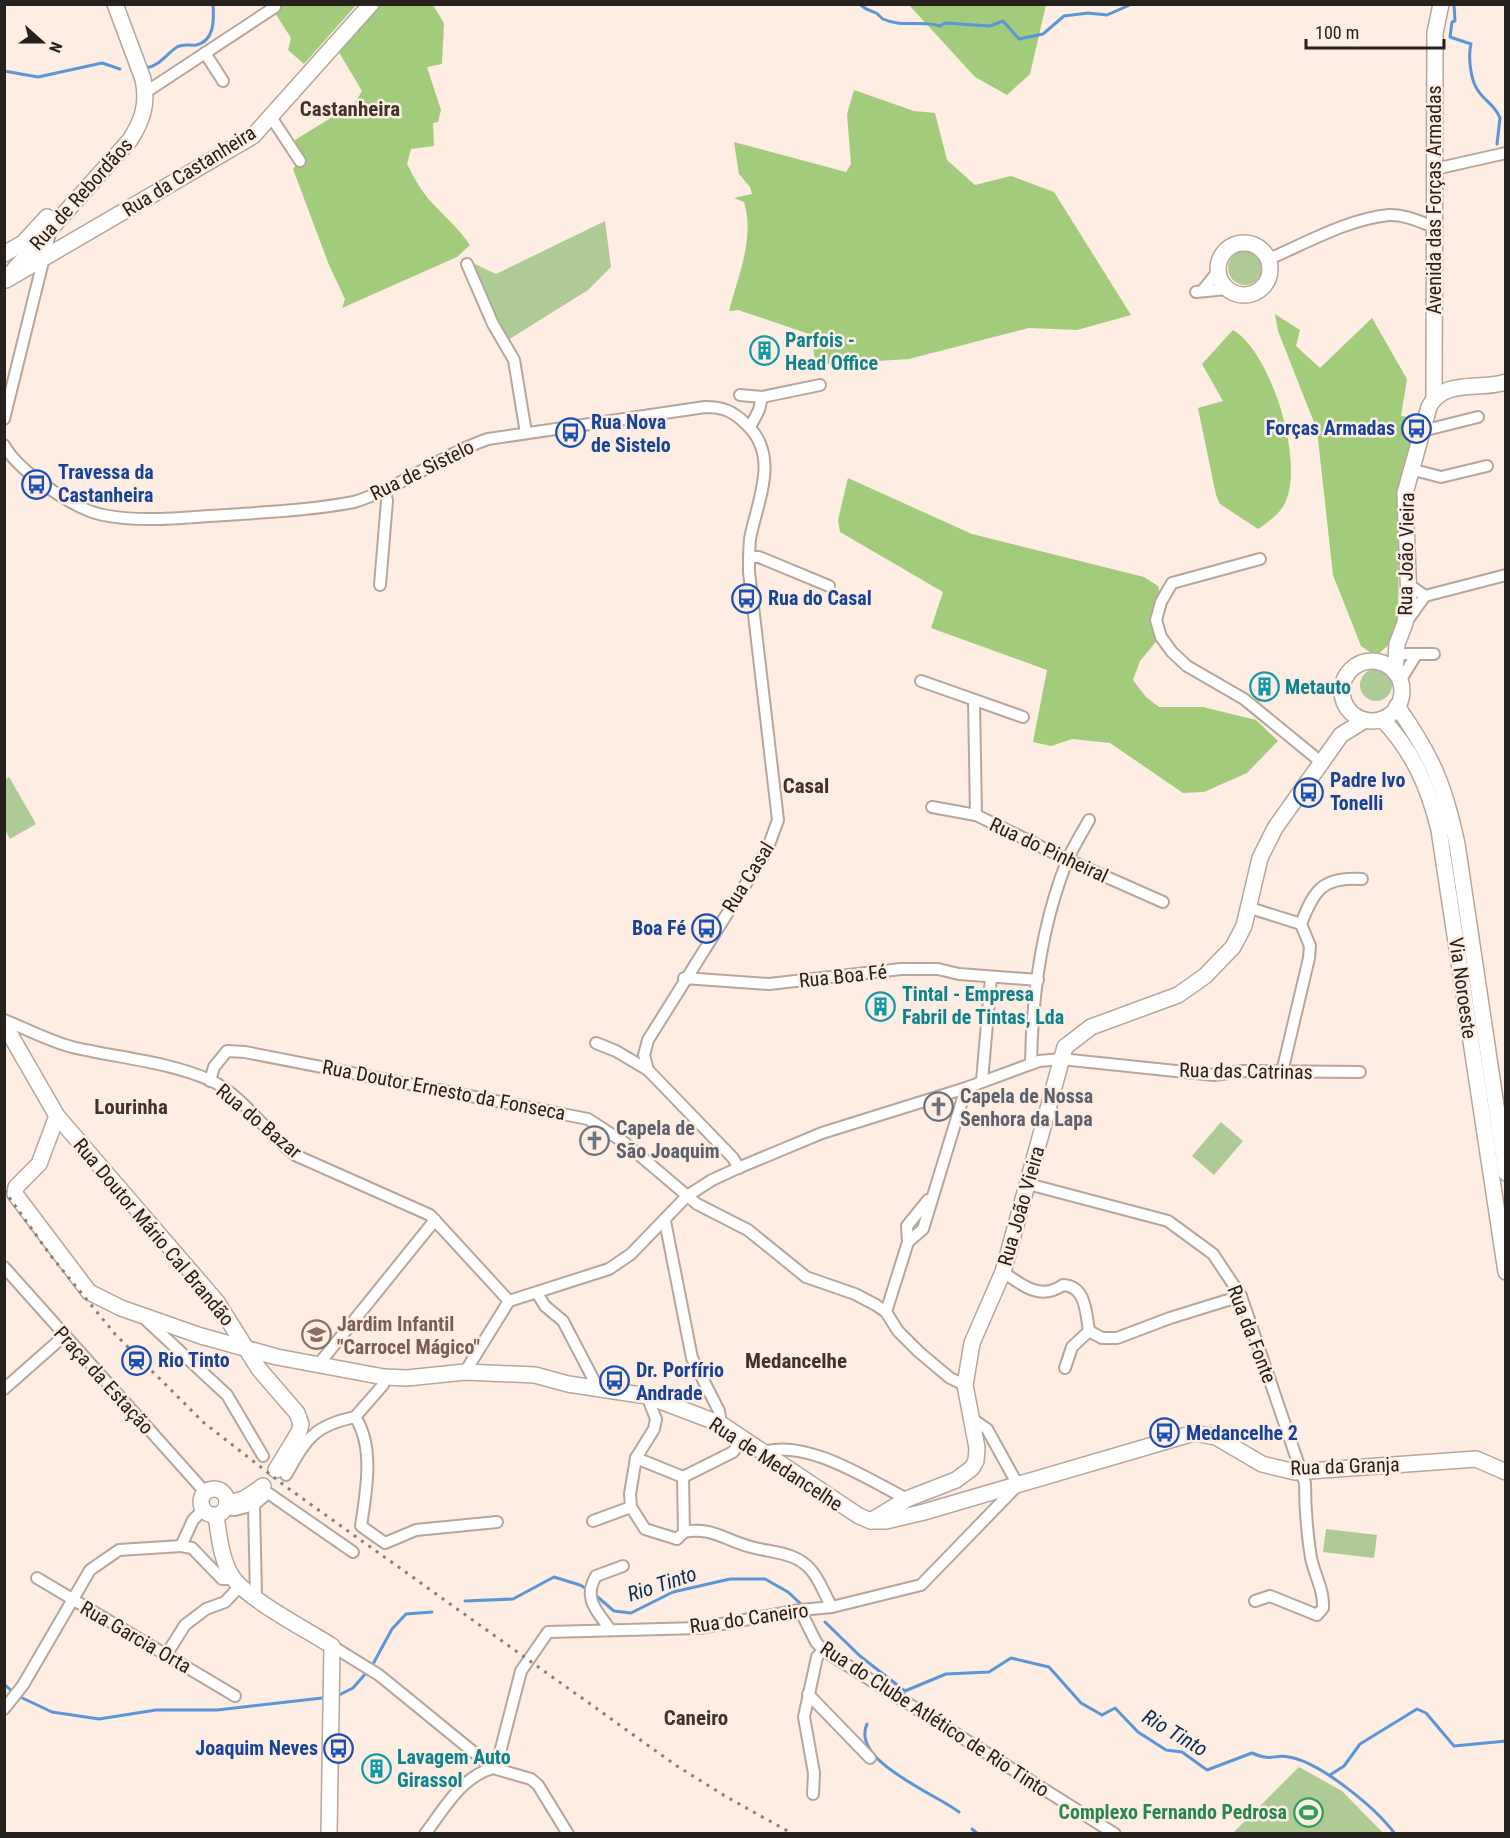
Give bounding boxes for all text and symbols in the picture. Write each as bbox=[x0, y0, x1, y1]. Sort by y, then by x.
north arrow bbox=[12, 12, 72, 72]
scale bar bbox=[1306, 12, 1444, 50]
text: 100 m bbox=[1315, 22, 1359, 43]
text: N bbox=[45, 39, 66, 55]
street label: Avenida das Forças Armadas bbox=[1422, 85, 1446, 315]
district label: Castanheira bbox=[300, 97, 400, 121]
street label: Rua da Castanheira bbox=[118, 120, 260, 222]
street label: Rua de Rebordãos bbox=[24, 133, 138, 255]
place label: Parfois - Head Office bbox=[785, 328, 878, 375]
building icon: Parfois - Head Office bbox=[748, 335, 780, 367]
place label: Rua Nova de Sistelo bbox=[591, 410, 671, 457]
bus stop icon: Forças Armadas bbox=[1400, 412, 1432, 444]
place label: Forças Armadas bbox=[1266, 416, 1395, 440]
bus stop icon: Rua Nova de Sistelo bbox=[554, 417, 586, 449]
street label: Rua de Sistelo bbox=[366, 435, 478, 505]
place label: Travessa da Castanheira bbox=[58, 460, 154, 507]
bus stop icon: Travessa da Castanheira bbox=[21, 468, 53, 500]
street label: Rua João Vieira bbox=[1393, 492, 1419, 616]
bus stop icon: Rua do Casal bbox=[731, 582, 763, 614]
place label: Rua do Casal bbox=[768, 586, 872, 610]
building icon: Metauto bbox=[1248, 671, 1280, 703]
place label: Metauto bbox=[1285, 675, 1351, 699]
place label: Padre Ivo Tonelli bbox=[1330, 768, 1405, 815]
district label: Casal bbox=[783, 774, 829, 798]
bus stop icon: Padre Ivo Tonelli bbox=[1293, 776, 1325, 808]
street label: Rua do Pinheiral bbox=[986, 812, 1112, 888]
street label: Rua Casal bbox=[717, 837, 779, 917]
bus stop icon: Boa Fé bbox=[691, 912, 723, 944]
place label: Boa Fé bbox=[632, 916, 686, 940]
street label: Via Noroeste bbox=[1444, 936, 1482, 1040]
street label: Rua Boa Fé bbox=[798, 959, 888, 993]
place label: Tintal - Empresa Fabril de Tintas, Lda bbox=[902, 982, 1064, 1029]
building icon: Tintal - Empresa Fabril de Tintas, Lda bbox=[865, 990, 897, 1022]
street label: Rua Doutor Ernesto da Fonseca bbox=[320, 1055, 568, 1125]
street label: Rua das Catrinas bbox=[1179, 1058, 1313, 1084]
street label: Rua do Bazar bbox=[211, 1078, 307, 1164]
place label: Capela de Nossa Senhora da Lapa bbox=[960, 1084, 1093, 1131]
church icon: Capela de Nossa Senhora da Lapa bbox=[923, 1091, 955, 1123]
district label: Lourinha bbox=[94, 1095, 168, 1119]
place label: Capela de São Joaquim bbox=[616, 1116, 720, 1163]
church icon: Capela de São Joaquim bbox=[579, 1124, 611, 1156]
street label: Rua Doutor Mário Cal Brandão bbox=[68, 1133, 240, 1331]
street label: Rua João Vieira bbox=[992, 1143, 1050, 1269]
street label: Rua da Fonte bbox=[1222, 1282, 1282, 1386]
place label: Jardim Infantil "Carrocel Mágico" bbox=[337, 1312, 480, 1359]
school or university icon: Jardim Infantil "Carrocel Mágico" bbox=[300, 1319, 332, 1351]
street label: Praça da Estação bbox=[49, 1321, 159, 1439]
station icon: Rio Tinto bbox=[121, 1344, 153, 1376]
place label: Rio Tinto bbox=[158, 1348, 230, 1372]
district label: Medancelhe bbox=[745, 1349, 847, 1373]
place label: Dr. Porfírio Andrade bbox=[636, 1358, 724, 1405]
bus stop icon: Dr. Porfírio Andrade bbox=[599, 1365, 631, 1397]
street label: Rua de Medancelhe bbox=[705, 1412, 847, 1516]
bus stop icon: Medancelhe 2 bbox=[1149, 1417, 1181, 1449]
place label: Medancelhe 2 bbox=[1186, 1421, 1298, 1445]
street label: Rua da Granja bbox=[1290, 1452, 1400, 1480]
water label: Rio Tinto bbox=[624, 1562, 700, 1606]
street label: Rua Garcia Orta bbox=[76, 1596, 196, 1678]
street label: Rua do Caneiro bbox=[688, 1598, 810, 1638]
street label: Rua do Clube Atlético de Rio Tinto bbox=[816, 1636, 1054, 1802]
water label: Rio Tinto bbox=[1138, 1704, 1212, 1762]
district label: Caneiro bbox=[664, 1706, 728, 1730]
bus stop icon: Joaquim Neves bbox=[323, 1732, 355, 1764]
place label: Joaquim Neves bbox=[195, 1736, 318, 1760]
place label: Lavagem Auto Girassol bbox=[397, 1745, 511, 1792]
building icon: Lavagem Auto Girassol bbox=[360, 1753, 392, 1785]
sports icon: Complexo Fernando Pedrosa bbox=[1292, 1796, 1324, 1828]
place label: Complexo Fernando Pedrosa bbox=[1059, 1800, 1287, 1824]

